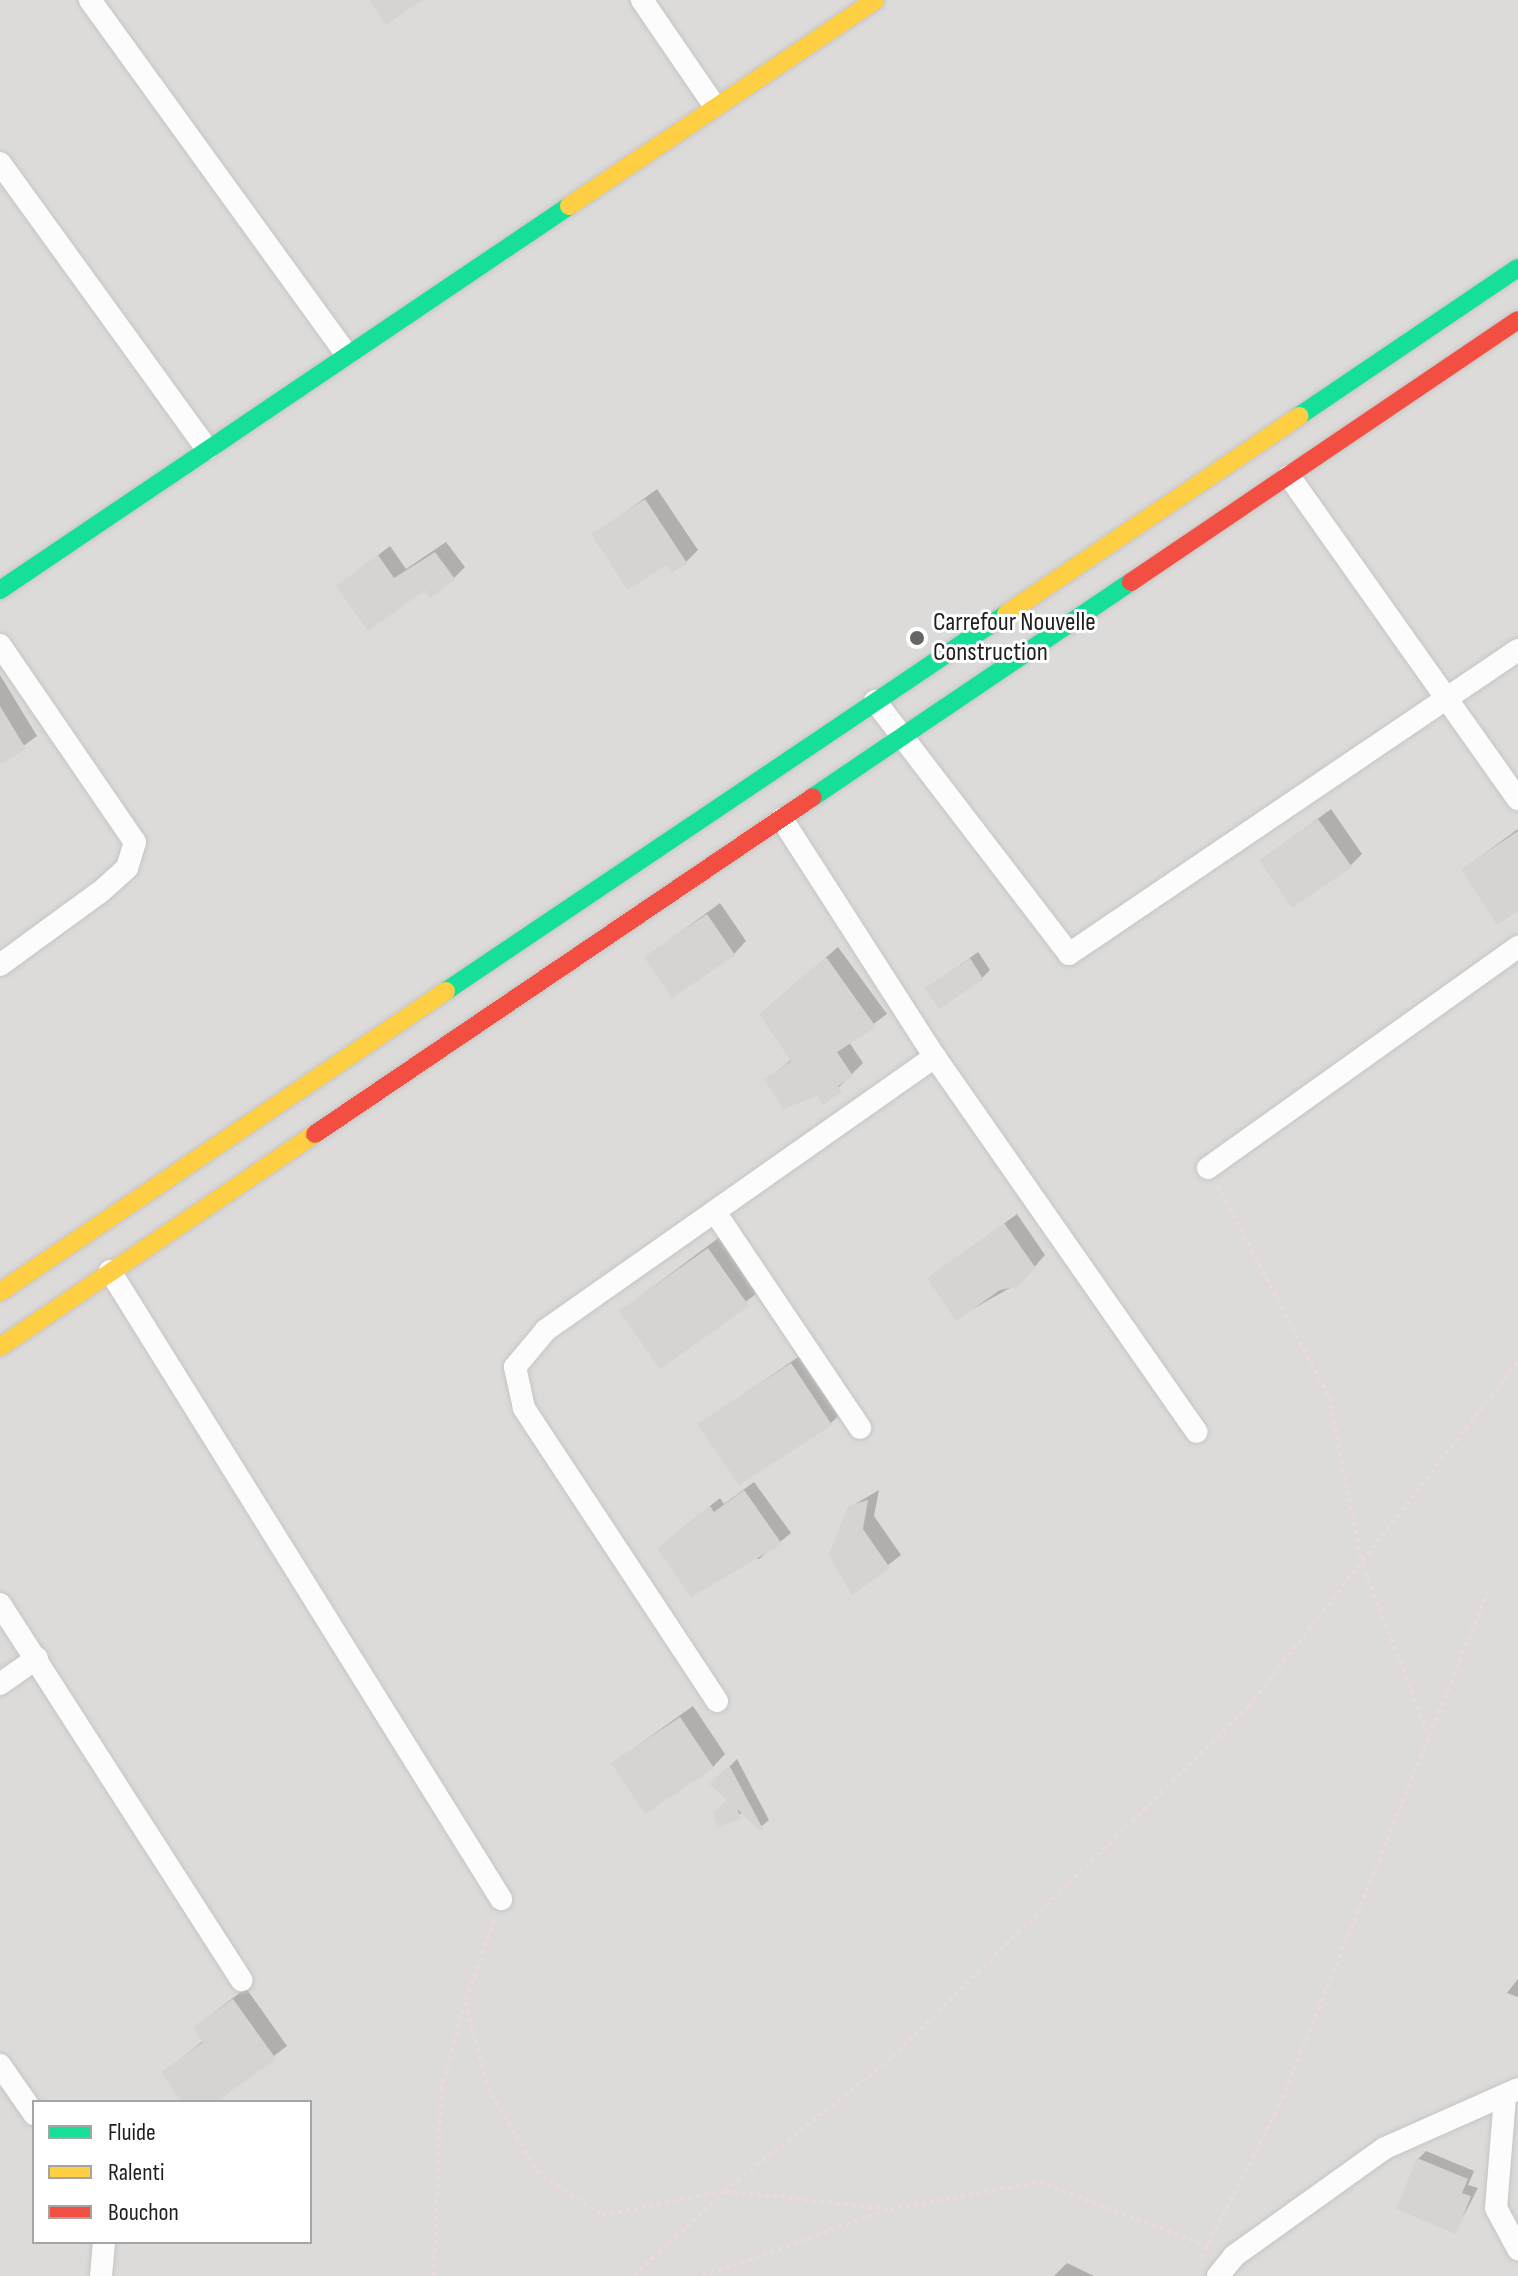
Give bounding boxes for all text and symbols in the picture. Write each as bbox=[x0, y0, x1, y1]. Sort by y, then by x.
place label: Carrefour Nouvelle Construction bbox=[933, 607, 1096, 668]
marker: Carrefour Nouvelle Construction bbox=[908, 629, 926, 647]
legend bbox=[32, 2100, 312, 2244]
text: Fluide bbox=[108, 2118, 156, 2147]
text: Ralenti bbox=[108, 2158, 164, 2187]
text: Bouchon bbox=[108, 2198, 179, 2227]

